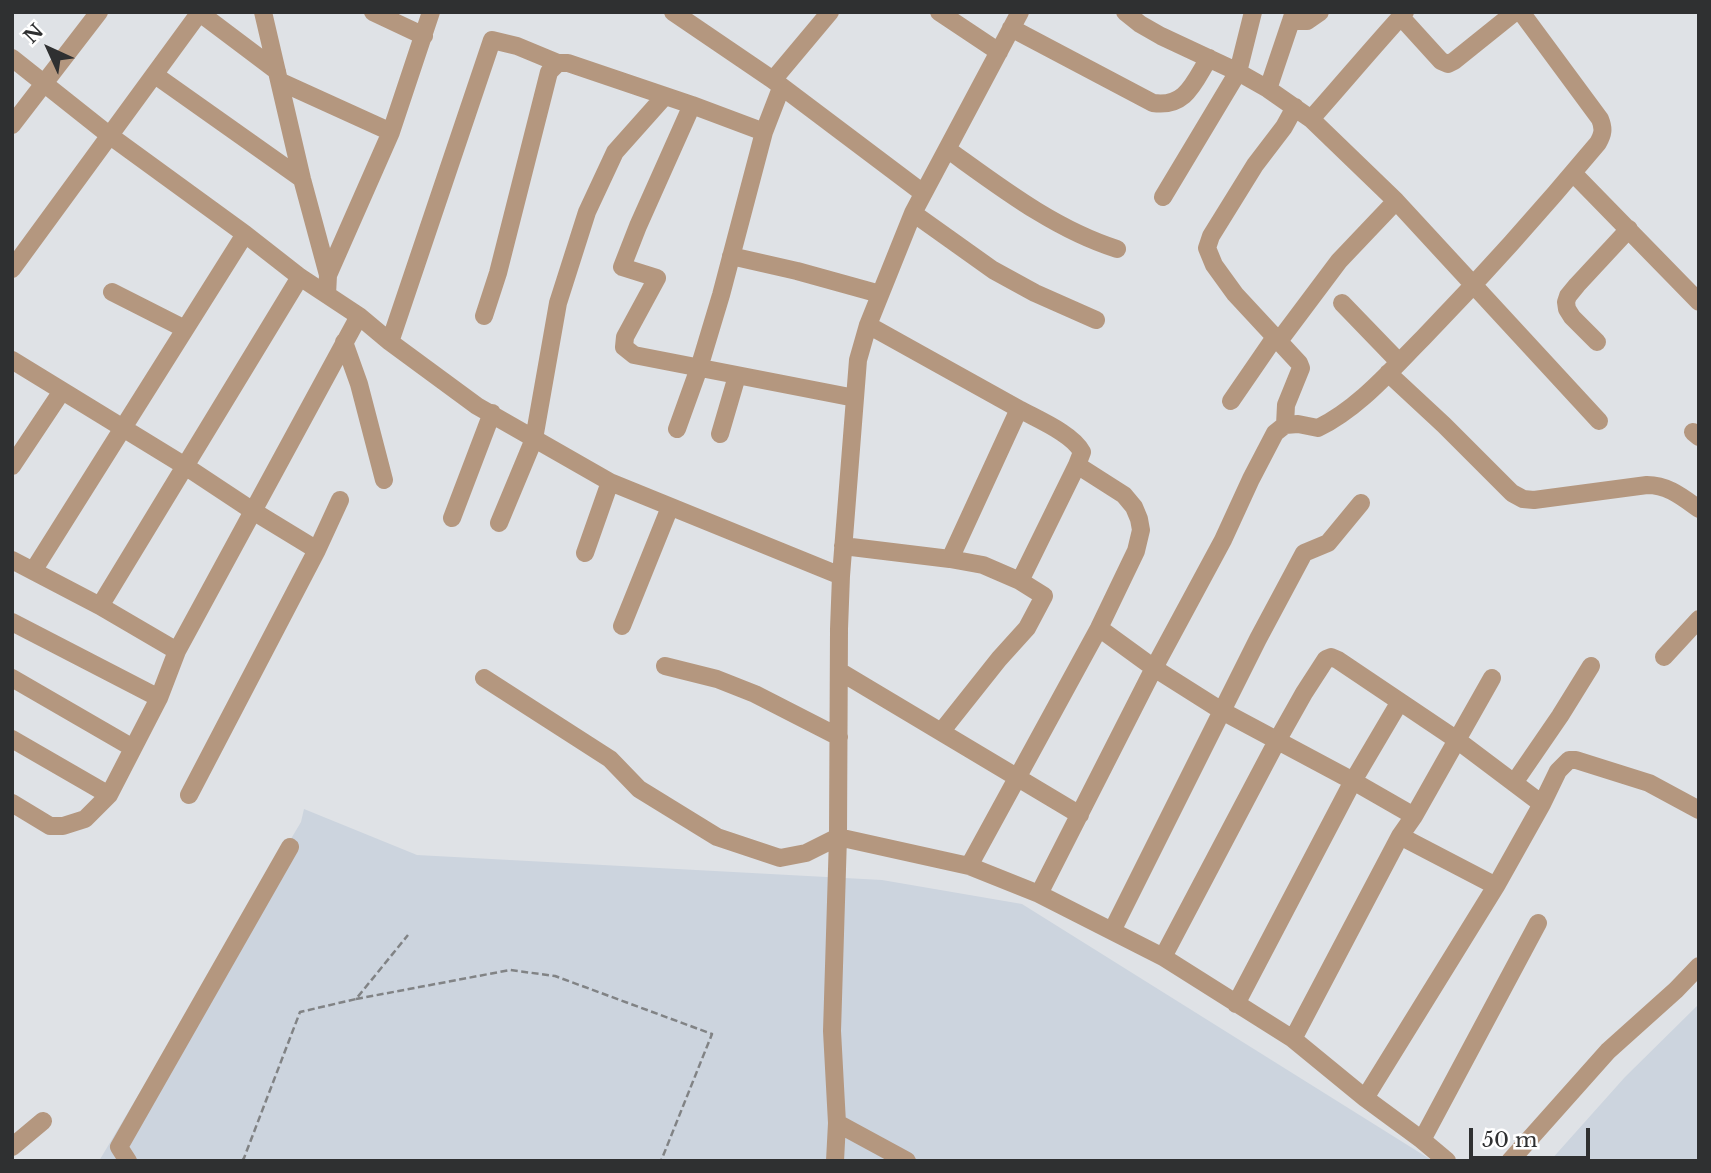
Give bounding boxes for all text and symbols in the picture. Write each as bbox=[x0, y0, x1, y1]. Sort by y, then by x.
north arrow bbox=[14, 14, 84, 84]
text: N bbox=[19, 19, 48, 48]
scale bar bbox=[1473, 1114, 1594, 1158]
text: 50 m bbox=[1482, 1127, 1537, 1153]

